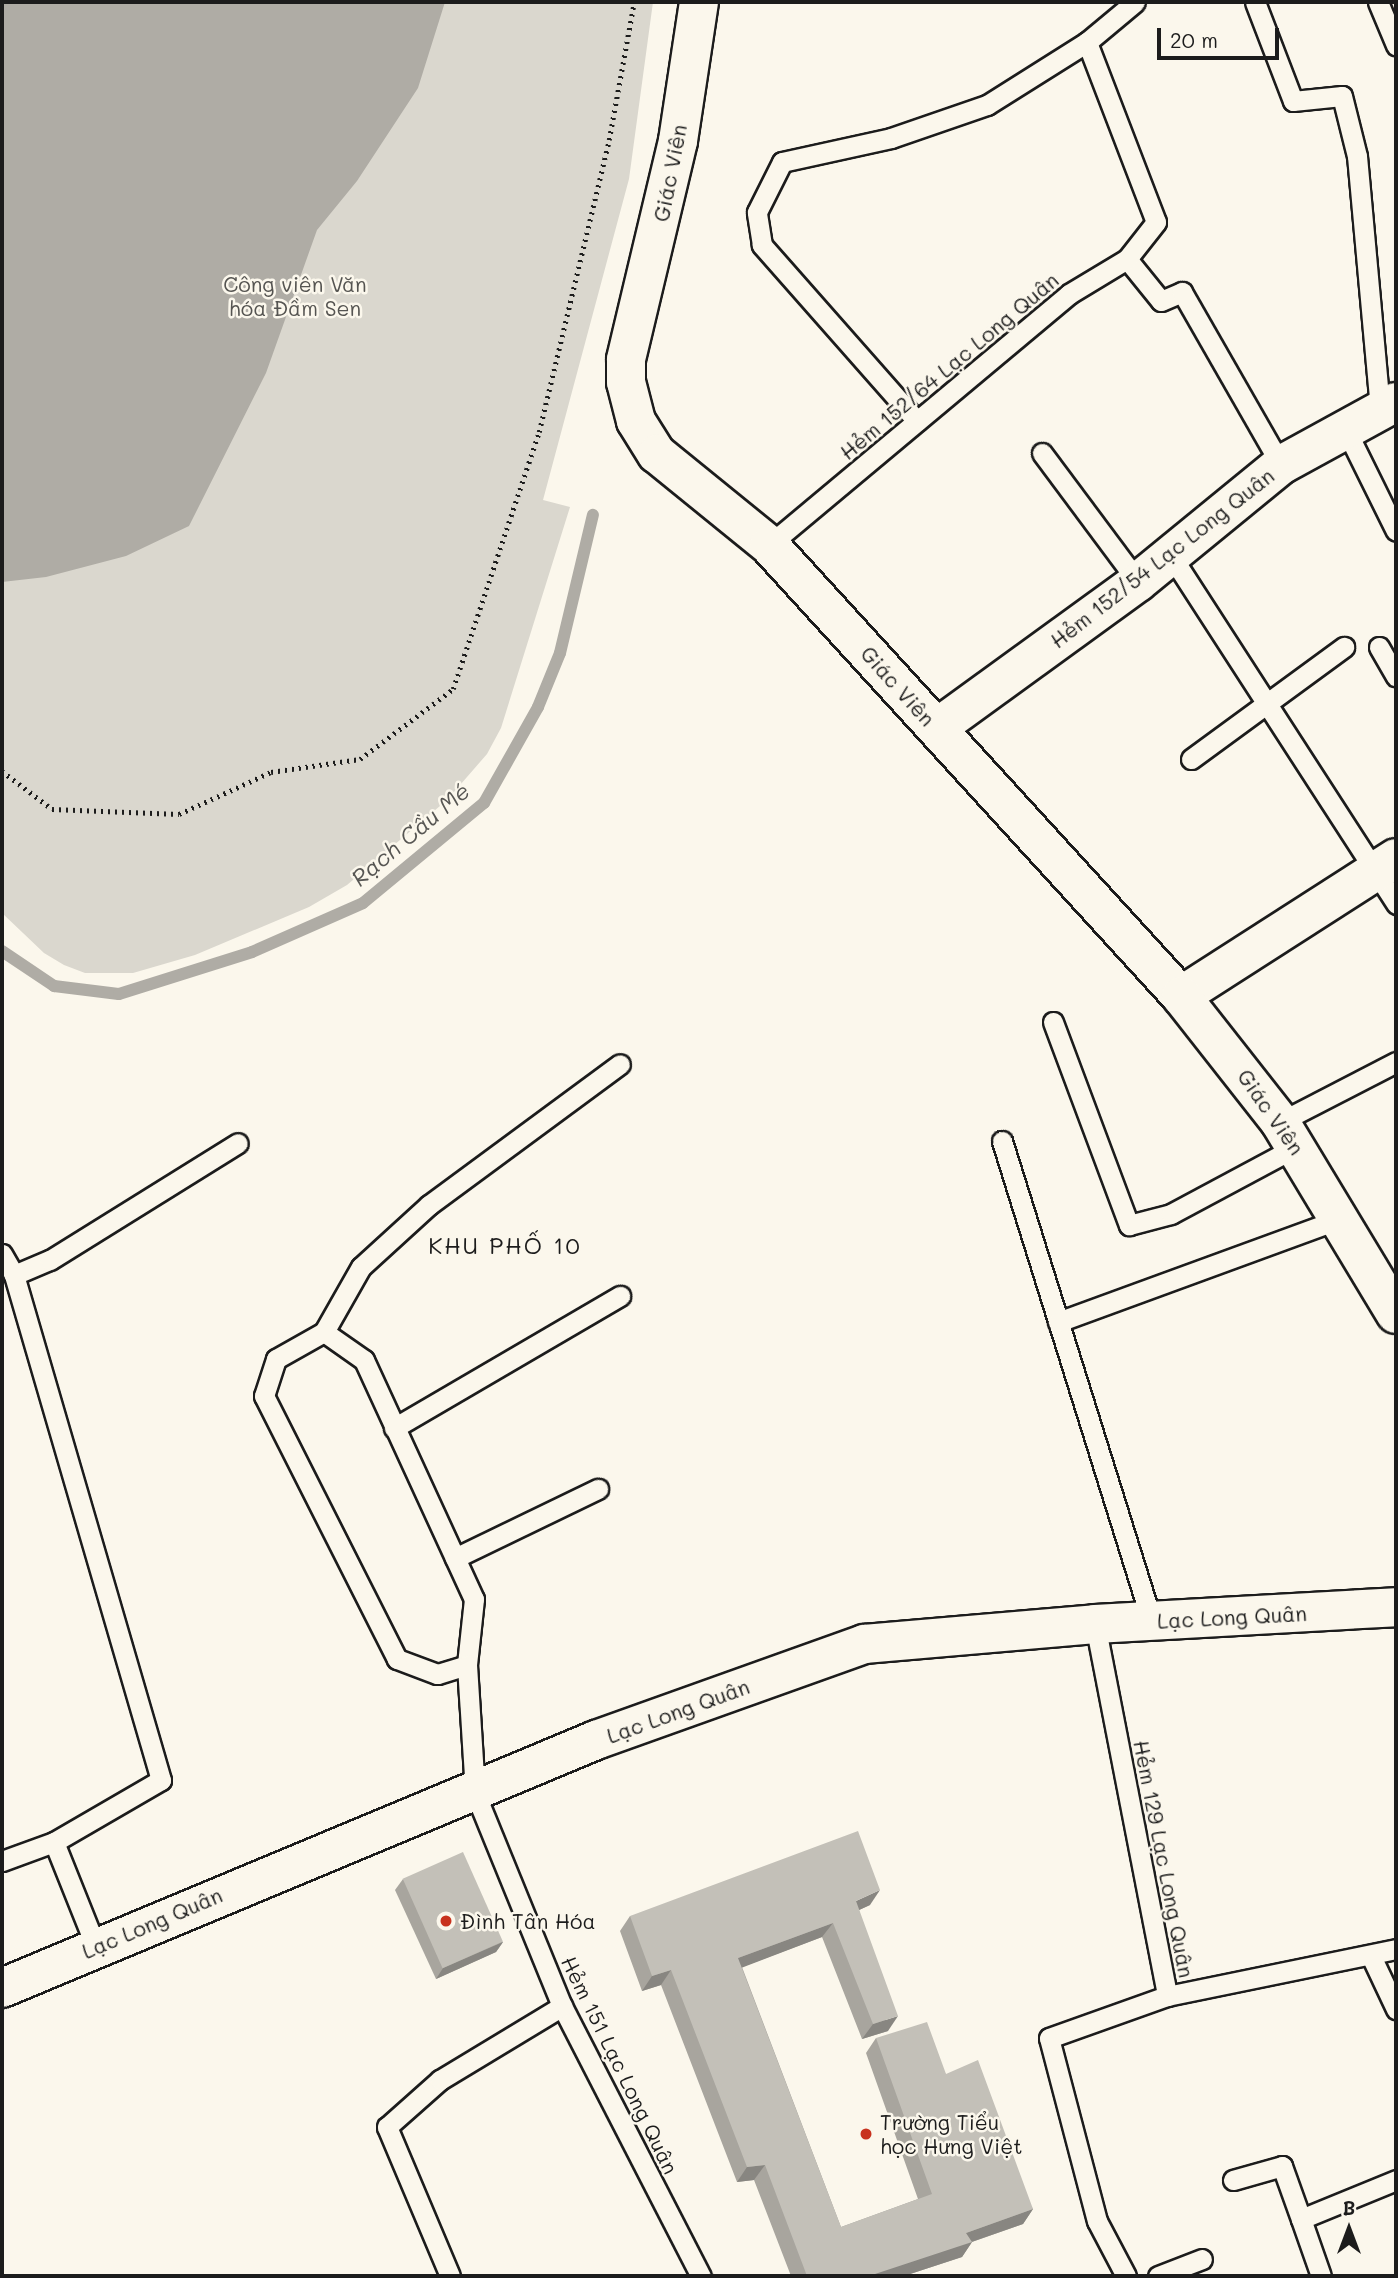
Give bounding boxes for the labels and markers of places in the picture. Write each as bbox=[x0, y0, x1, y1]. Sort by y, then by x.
place label: Đình Tân Hóa bbox=[460, 1908, 596, 1934]
marker: Đình Tân Hóa bbox=[438, 1913, 454, 1929]
place label: Trường Tiểu học Hưng Việt bbox=[880, 2109, 1023, 2159]
marker: Trường Tiểu học Hưng Việt bbox=[858, 2126, 874, 2142]

